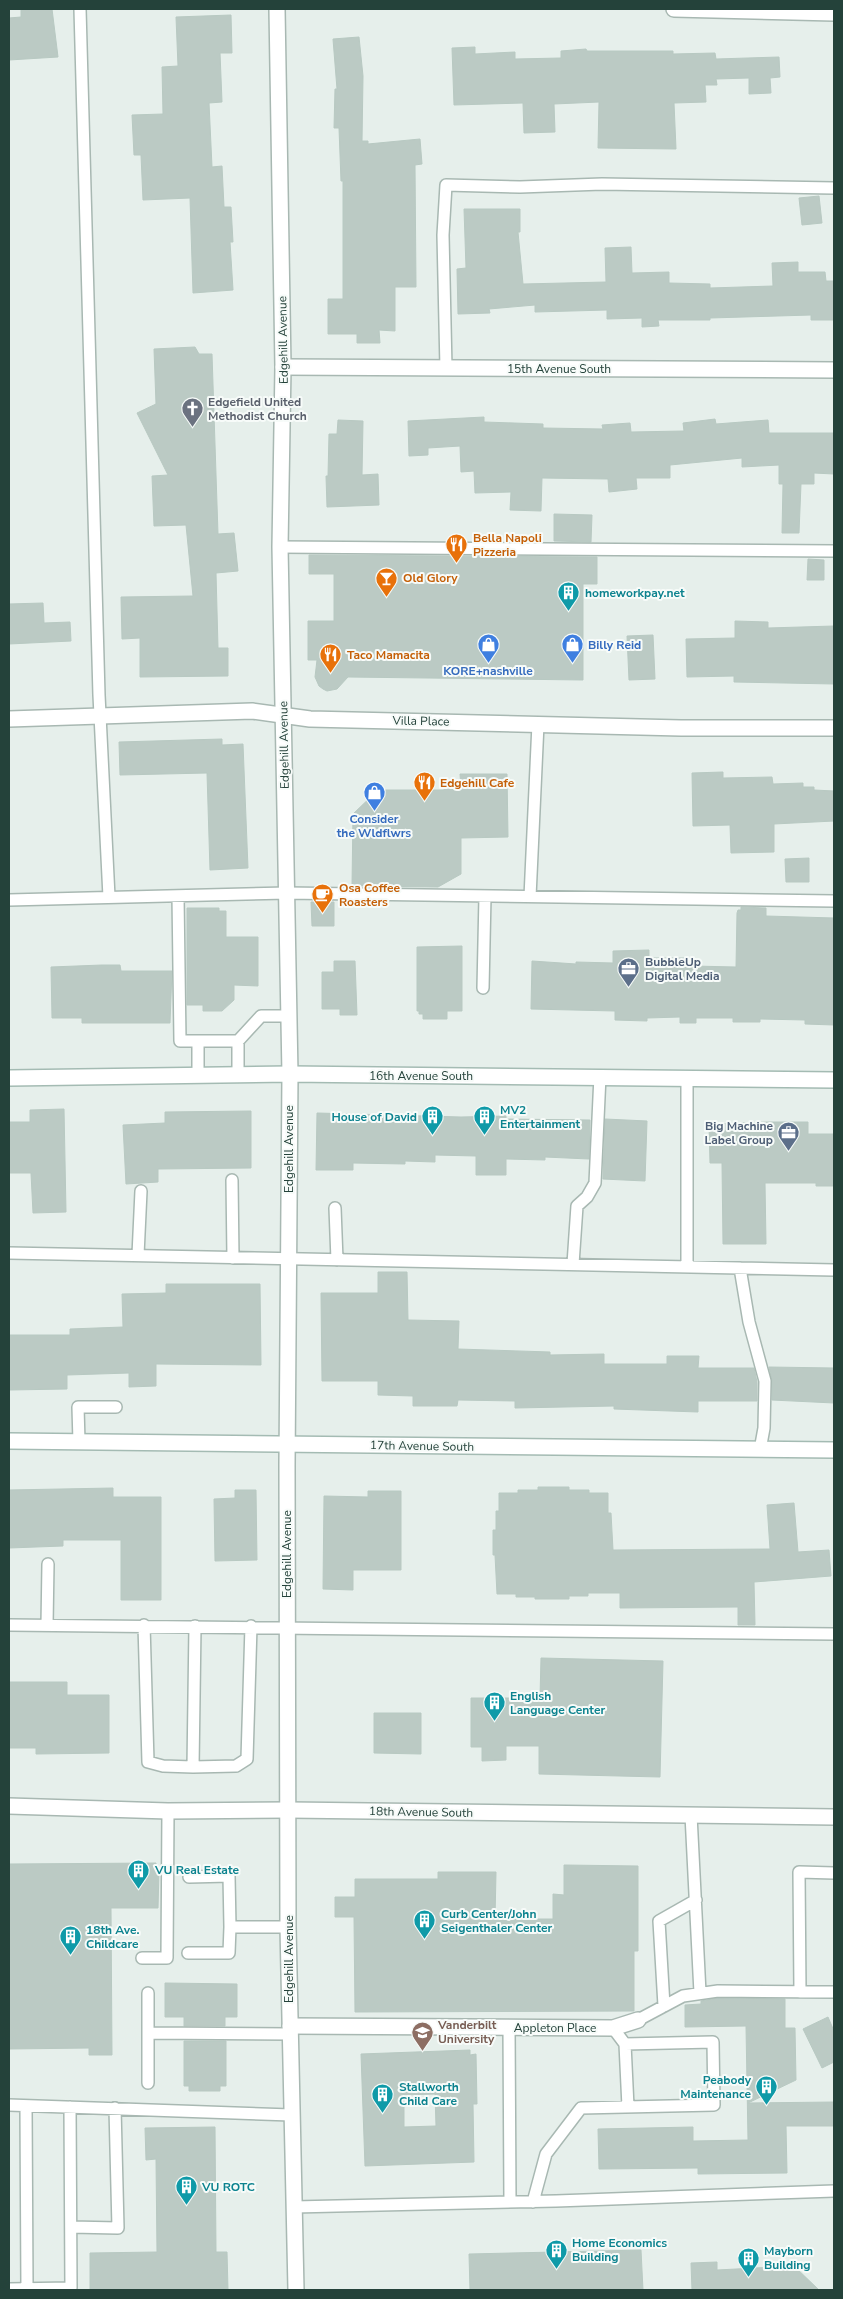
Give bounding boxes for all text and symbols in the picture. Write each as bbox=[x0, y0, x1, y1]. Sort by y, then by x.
street label: Edgehill Avenue bbox=[274, 296, 292, 384]
street label: 15th Avenue South bbox=[507, 361, 611, 377]
place label: Edgefield United Methodist Church bbox=[208, 394, 307, 424]
church icon: Edgefield United Methodist Church bbox=[180, 397, 204, 428]
place label: Bella Napoli Pizzeria bbox=[473, 530, 542, 560]
restaurant icon: Bella Napoli Pizzeria bbox=[445, 533, 469, 564]
bar icon: Old Glory bbox=[375, 566, 399, 597]
place label: Old Glory bbox=[403, 570, 458, 586]
building icon: homeworkpay.net bbox=[557, 581, 581, 612]
place label: homeworkpay.net bbox=[585, 585, 685, 601]
shop icon: KORE+nashville bbox=[476, 632, 500, 663]
shop icon: Billy Reid bbox=[560, 633, 584, 664]
place label: Billy Reid bbox=[588, 637, 641, 653]
restaurant icon: Taco Mamacita bbox=[319, 643, 343, 674]
place label: Taco Mamacita bbox=[347, 647, 430, 663]
place label: KORE+nashville bbox=[443, 663, 533, 679]
street label: Edgehill Avenue bbox=[275, 701, 293, 789]
street label: Villa Place bbox=[391, 712, 450, 729]
restaurant icon: Edgehill Cafe bbox=[412, 771, 436, 802]
place label: Edgehill Cafe bbox=[440, 775, 515, 791]
shop icon: Consider the Wldflwrs bbox=[362, 780, 386, 811]
place label: Consider the Wldflwrs bbox=[337, 811, 411, 841]
place label: Osa Coffee Roasters bbox=[339, 880, 400, 910]
cafe icon: Osa Coffee Roasters bbox=[311, 883, 335, 914]
place label: BubbleUp Digital Media bbox=[645, 954, 720, 984]
office icon: BubbleUp Digital Media bbox=[617, 957, 641, 988]
street label: 16th Avenue South bbox=[369, 1068, 473, 1084]
place label: MV2 Entertainment bbox=[500, 1102, 581, 1132]
street label: Edgehill Avenue bbox=[281, 1105, 297, 1193]
building icon: House of David bbox=[421, 1105, 445, 1136]
building icon: MV2 Entertainment bbox=[472, 1105, 496, 1136]
place label: House of David bbox=[332, 1109, 417, 1125]
place label: Big Machine Label Group bbox=[704, 1118, 773, 1148]
office icon: Big Machine Label Group bbox=[777, 1121, 801, 1152]
street label: 17th Avenue South bbox=[370, 1437, 474, 1455]
street label: Edgehill Avenue bbox=[279, 1510, 295, 1598]
place label: English Language Center bbox=[510, 1688, 605, 1718]
building icon: English Language Center bbox=[482, 1691, 506, 1722]
street label: 18th Avenue South bbox=[369, 1803, 473, 1821]
building icon: VU Real Estate bbox=[127, 1858, 151, 1889]
place label: VU Real Estate bbox=[154, 1862, 239, 1878]
place label: Curb Center/John Seigenthaler Center bbox=[441, 1906, 553, 1936]
building icon: Curb Center/John Seigenthaler Center bbox=[413, 1909, 437, 1940]
street label: Edgehill Avenue bbox=[281, 1915, 297, 2003]
place label: 18th Ave. Childcare bbox=[86, 1922, 140, 1952]
building icon: 18th Ave. Childcare bbox=[58, 1925, 82, 1956]
place label: Vanderbilt University bbox=[437, 2017, 497, 2047]
school or university icon: Vanderbilt University bbox=[410, 2020, 434, 2051]
street label: Appleton Place bbox=[514, 2020, 596, 2036]
place label: Peabody Maintenance bbox=[680, 2072, 752, 2102]
building icon: Peabody Maintenance bbox=[755, 2075, 779, 2106]
place label: Stallworth Child Care bbox=[399, 2079, 459, 2109]
building icon: Stallworth Child Care bbox=[371, 2082, 395, 2113]
building icon: VU ROTC bbox=[174, 2175, 198, 2206]
place label: VU ROTC bbox=[201, 2179, 255, 2195]
place label: Home Economics Building bbox=[572, 2235, 667, 2265]
building icon: Home Economics Building bbox=[544, 2238, 568, 2269]
place label: Mayborn Building bbox=[764, 2243, 813, 2273]
building icon: Mayborn Building bbox=[736, 2246, 760, 2277]

